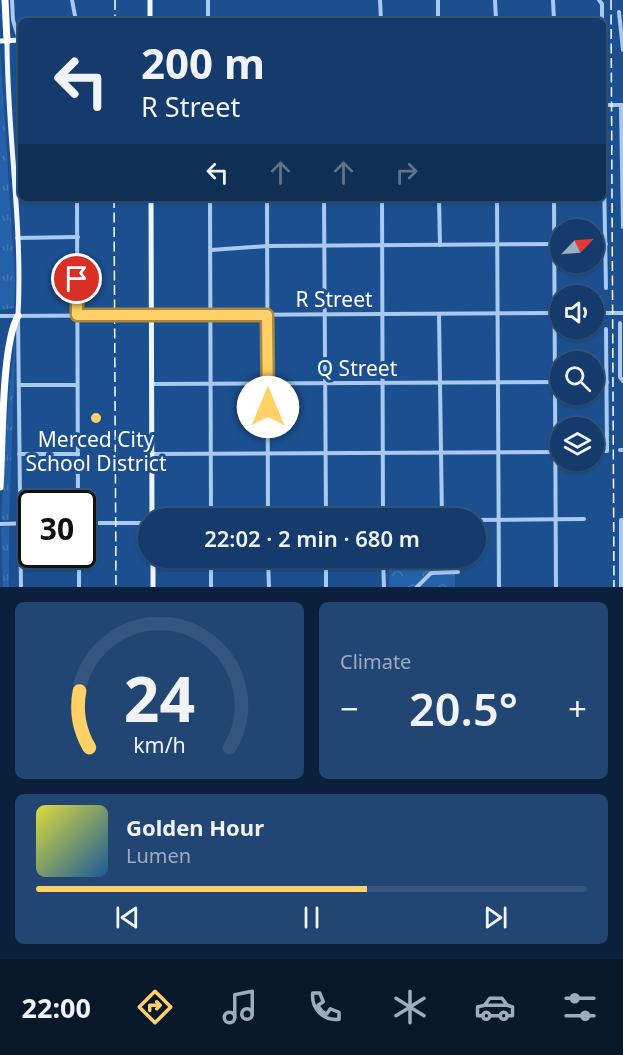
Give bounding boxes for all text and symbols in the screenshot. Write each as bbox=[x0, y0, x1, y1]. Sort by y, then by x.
text: 200 m bbox=[141, 34, 265, 91]
icon: left bbox=[42, 42, 120, 120]
text: R Street bbox=[141, 88, 240, 125]
icon: left bbox=[201, 156, 234, 189]
icon: ahead bbox=[264, 156, 297, 189]
icon: ahead bbox=[327, 156, 360, 189]
icon: right bbox=[390, 156, 423, 189]
north arrow bbox=[550, 219, 604, 273]
map controls bbox=[550, 219, 604, 471]
pin bbox=[51, 253, 102, 304]
icon: arrive bbox=[60, 262, 93, 295]
street label: R Street bbox=[295, 285, 373, 313]
button: sound bbox=[550, 285, 604, 339]
button: search bbox=[550, 351, 604, 405]
street label: Q Street bbox=[317, 354, 398, 382]
position arrow bbox=[236, 375, 300, 439]
marker: Merced City School District bbox=[89, 411, 103, 425]
button: layers bbox=[550, 417, 604, 471]
place label: Merced City School District bbox=[25, 425, 167, 477]
speed limit sign: 30 bbox=[18, 490, 96, 568]
text: 22:02 · 2 min · 680 m bbox=[204, 523, 420, 553]
text: Climate bbox=[340, 648, 411, 675]
text: 24 bbox=[124, 655, 195, 740]
text: 20.5° bbox=[409, 678, 518, 739]
text: − bbox=[340, 686, 359, 731]
text: + bbox=[568, 686, 587, 731]
text: km/h bbox=[133, 730, 186, 759]
text: Golden Hour bbox=[126, 812, 264, 842]
text: Lumen bbox=[126, 842, 191, 869]
icon: previous bbox=[111, 901, 144, 934]
icon: pause bbox=[295, 901, 328, 934]
icon: next bbox=[479, 901, 512, 934]
icon: directions bbox=[134, 986, 176, 1028]
icon: music bbox=[219, 986, 261, 1028]
icon: phone bbox=[304, 986, 346, 1028]
icon: climate bbox=[389, 986, 431, 1028]
icon: car bbox=[474, 986, 516, 1028]
icon: filters bbox=[559, 986, 601, 1028]
text: 22:00 bbox=[22, 989, 91, 1026]

